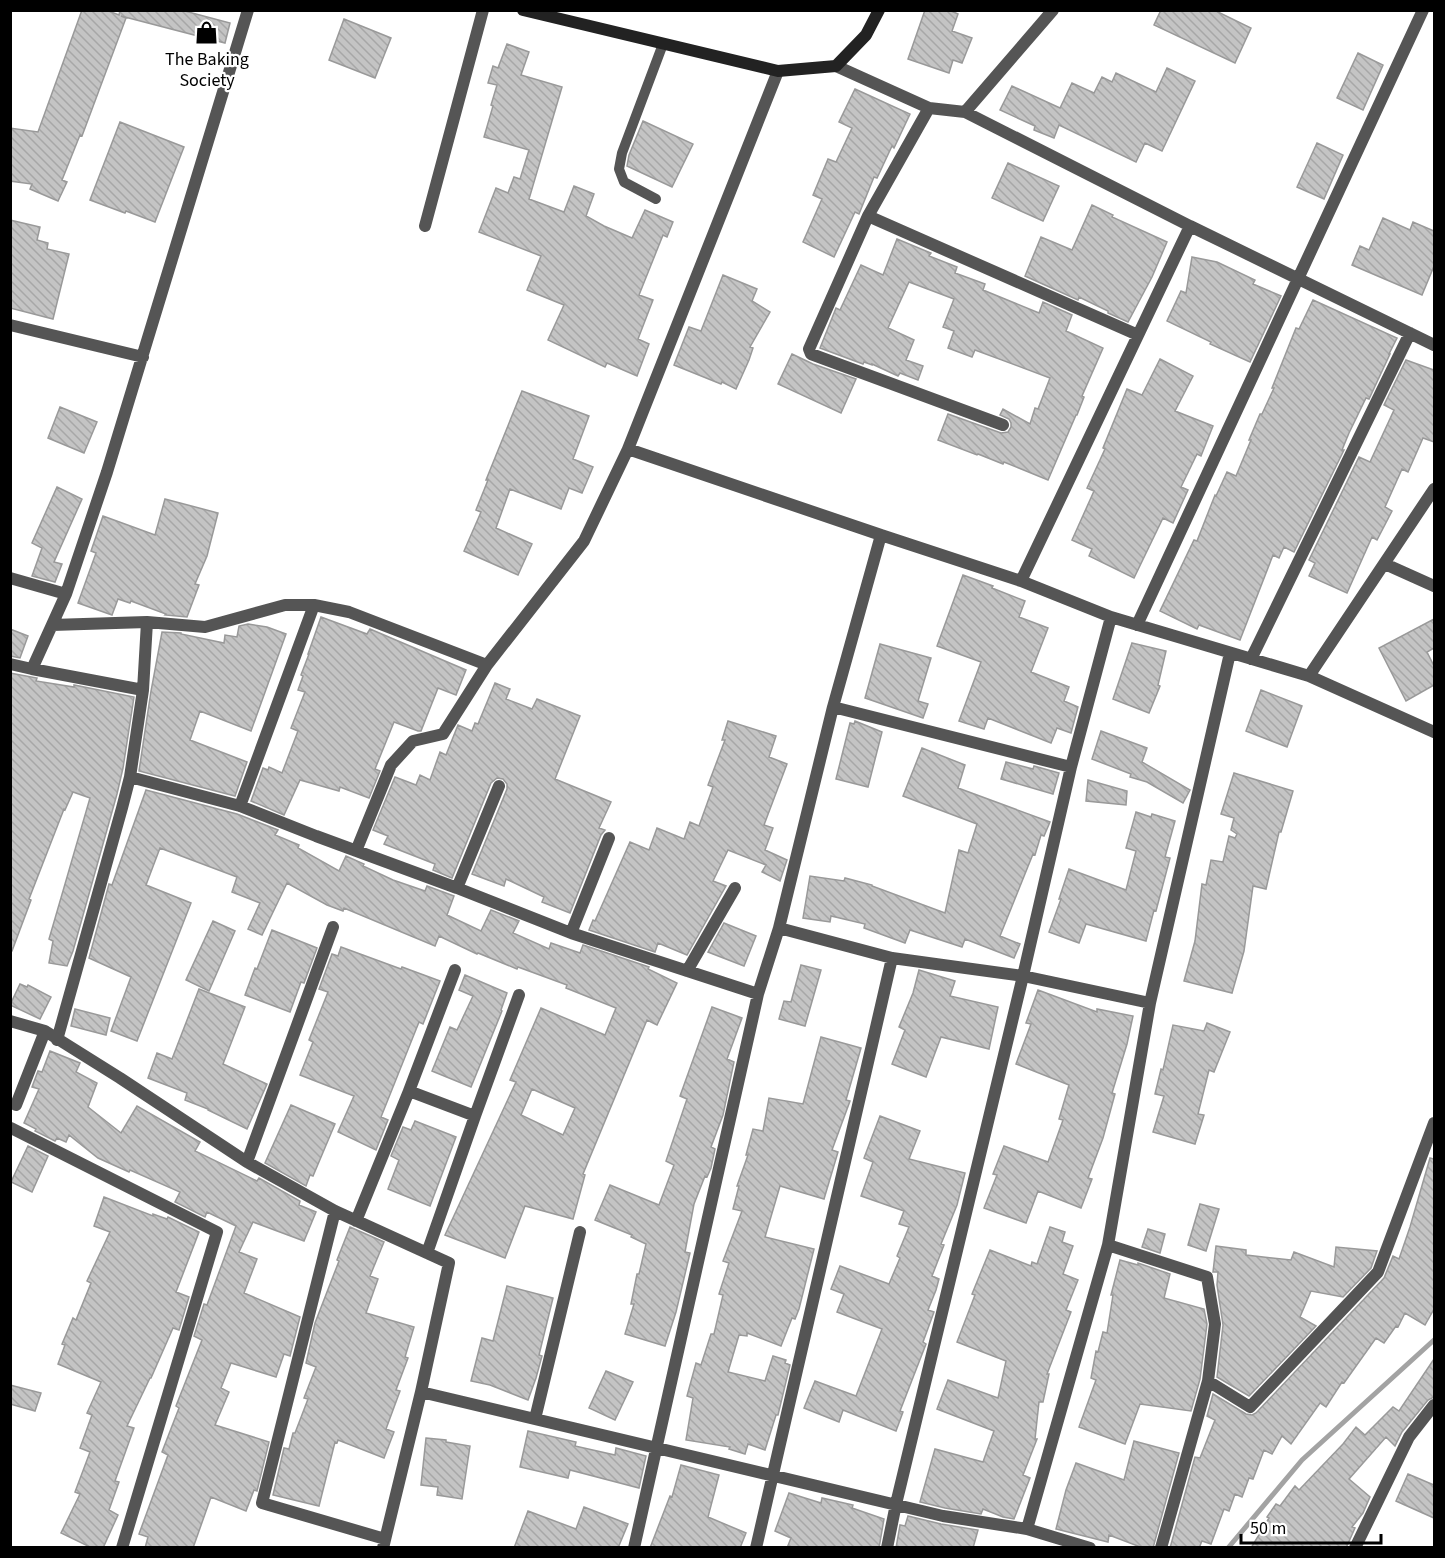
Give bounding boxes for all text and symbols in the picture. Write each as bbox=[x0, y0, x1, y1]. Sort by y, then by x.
shop icon: The Baking Society bbox=[194, 20, 220, 46]
place label: The Baking Society bbox=[165, 47, 249, 93]
scale bar bbox=[1241, 1507, 1380, 1545]
text: 50 m bbox=[1250, 1516, 1286, 1541]

